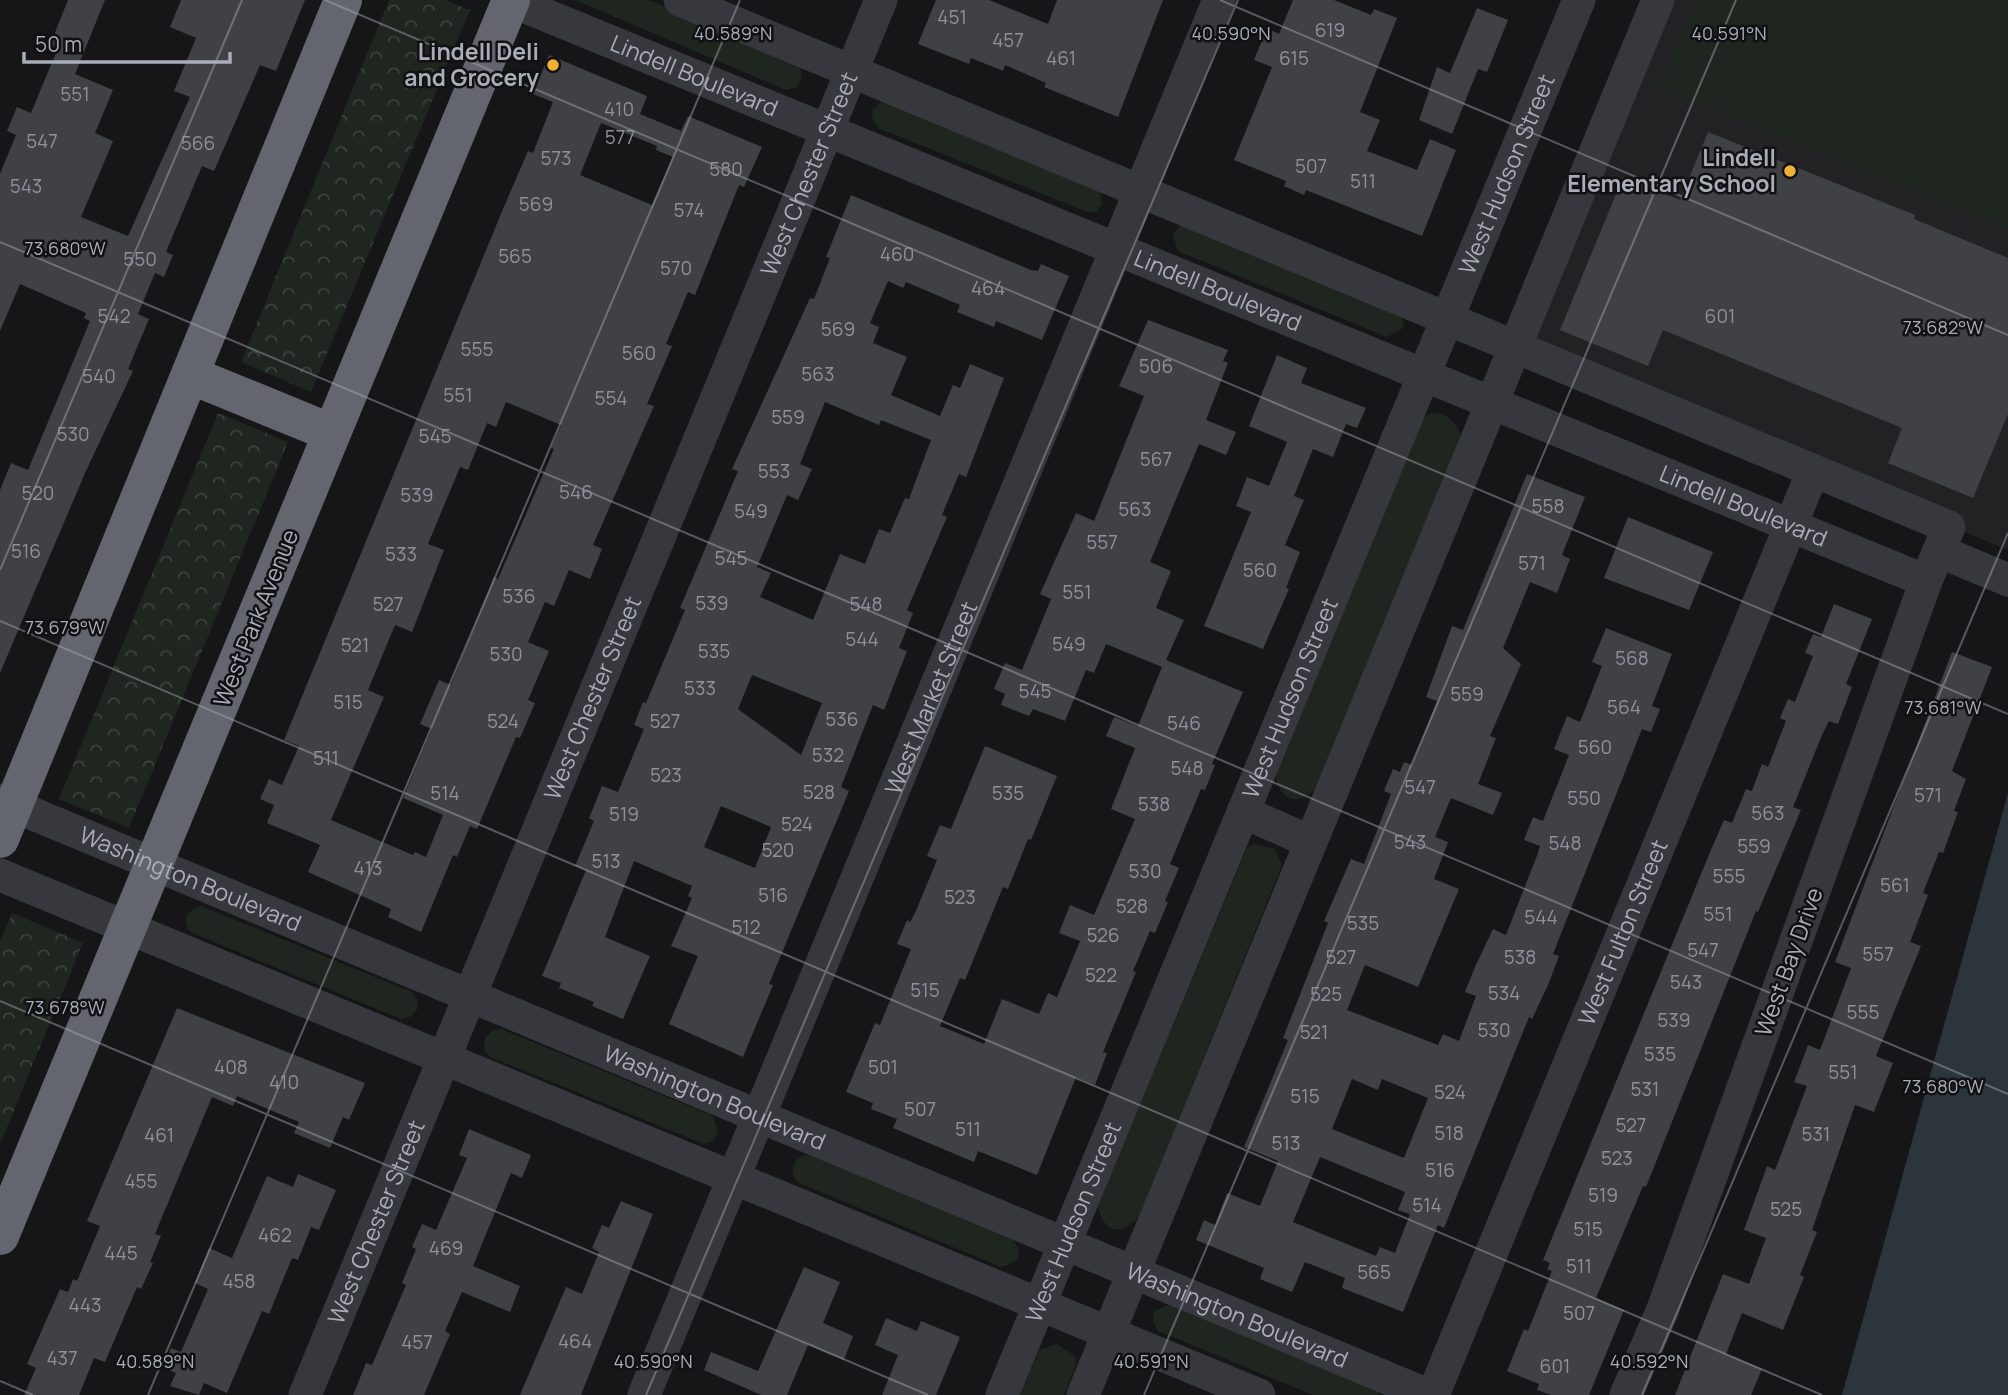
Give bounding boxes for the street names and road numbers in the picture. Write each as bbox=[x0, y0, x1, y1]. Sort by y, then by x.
street label: Lindell Boulevard bbox=[606, 26, 783, 124]
street label: West Chester Street bbox=[752, 67, 865, 280]
street label: West Hudson Street bbox=[1450, 69, 1562, 279]
street label: Lindell Boulevard bbox=[1130, 241, 1307, 338]
street label: Lindell Boulevard bbox=[1655, 457, 1832, 554]
street label: West Park Avenue bbox=[205, 524, 305, 711]
street label: West Chester Street bbox=[535, 591, 648, 804]
street label: West Hudson Street bbox=[1234, 593, 1345, 803]
street label: West Market Street bbox=[876, 596, 984, 799]
street label: Washington Boulevard bbox=[75, 818, 306, 939]
street label: West Fulton Street bbox=[1570, 834, 1675, 1030]
street label: West Bay Drive bbox=[1746, 883, 1830, 1041]
street label: Washington Boulevard bbox=[599, 1036, 831, 1157]
street label: West Chester Street bbox=[319, 1115, 432, 1329]
street label: West Hudson Street bbox=[1017, 1117, 1128, 1327]
street label: Washington Boulevard bbox=[1122, 1254, 1353, 1375]

